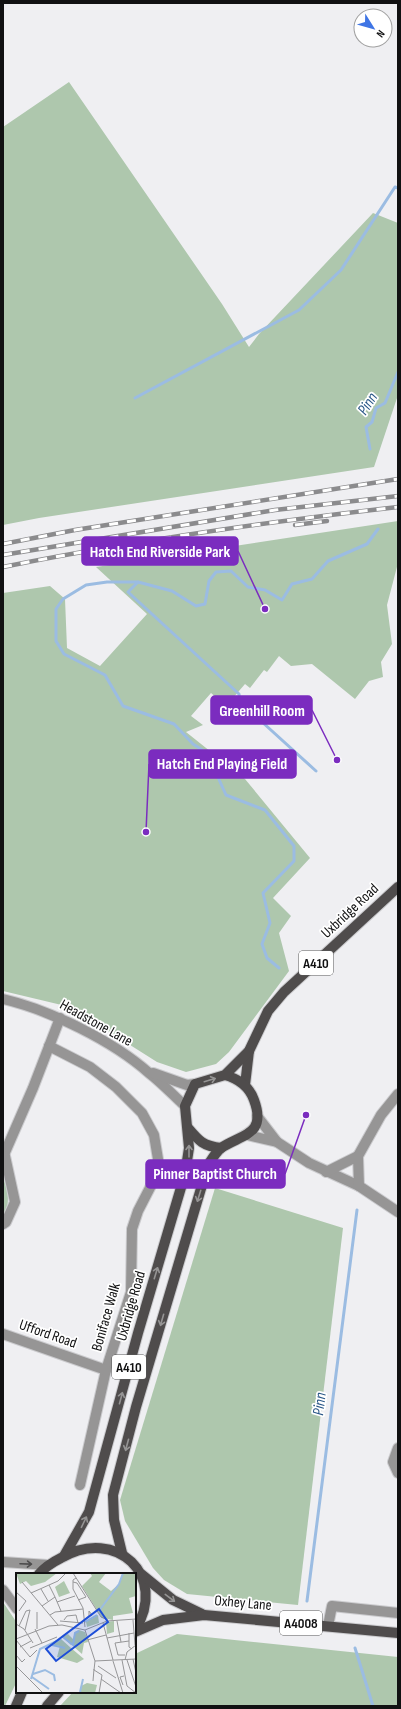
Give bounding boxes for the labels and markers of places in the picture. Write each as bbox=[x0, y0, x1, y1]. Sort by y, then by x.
callout: Hatch End Riverside Park bbox=[82, 537, 238, 565]
callout: Greenhill Room bbox=[211, 696, 312, 724]
callout: Hatch End Playing Field bbox=[149, 750, 296, 778]
callout: Pinner Baptist Church bbox=[146, 1160, 285, 1188]

